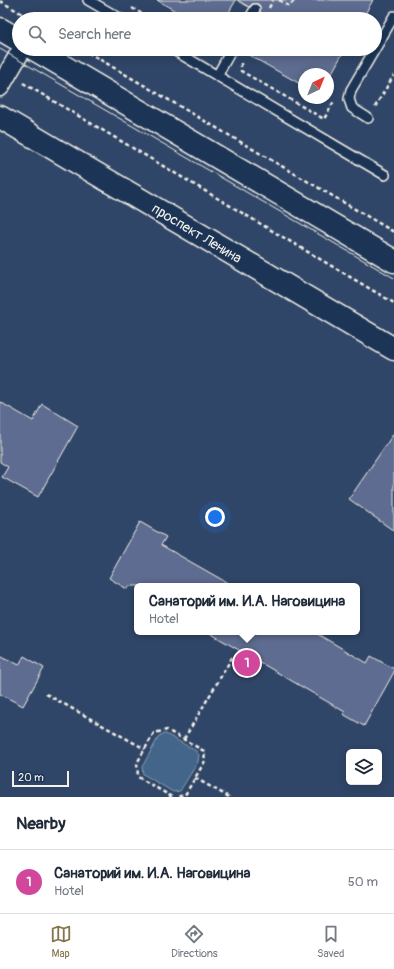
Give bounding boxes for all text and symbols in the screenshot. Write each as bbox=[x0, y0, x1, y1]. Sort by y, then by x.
search box bbox=[12, 12, 382, 56]
icon: search bbox=[26, 23, 48, 45]
text: Search here bbox=[58, 25, 131, 44]
north arrow bbox=[298, 68, 334, 104]
street label: проспект Ленина bbox=[149, 200, 245, 267]
your location bbox=[205, 507, 225, 527]
popup bbox=[134, 583, 360, 635]
text: Санаторий им. И.А. Наговицина bbox=[149, 592, 345, 611]
text: Hotel bbox=[149, 611, 179, 627]
pin: 1 bbox=[234, 648, 260, 678]
map controls bbox=[346, 749, 382, 785]
button: layers bbox=[346, 749, 382, 785]
scale bar bbox=[12, 769, 69, 788]
text: 20 m bbox=[18, 771, 44, 784]
text: Nearby bbox=[16, 813, 65, 834]
text: Санаторий им. И.А. Наговицина bbox=[54, 864, 250, 883]
text: 1 bbox=[26, 874, 32, 890]
text: 50 m bbox=[348, 874, 378, 890]
text: Hotel bbox=[54, 883, 84, 899]
tab: Map bbox=[50, 923, 72, 960]
tab: Directions bbox=[171, 923, 218, 960]
tab: Saved bbox=[317, 923, 344, 960]

